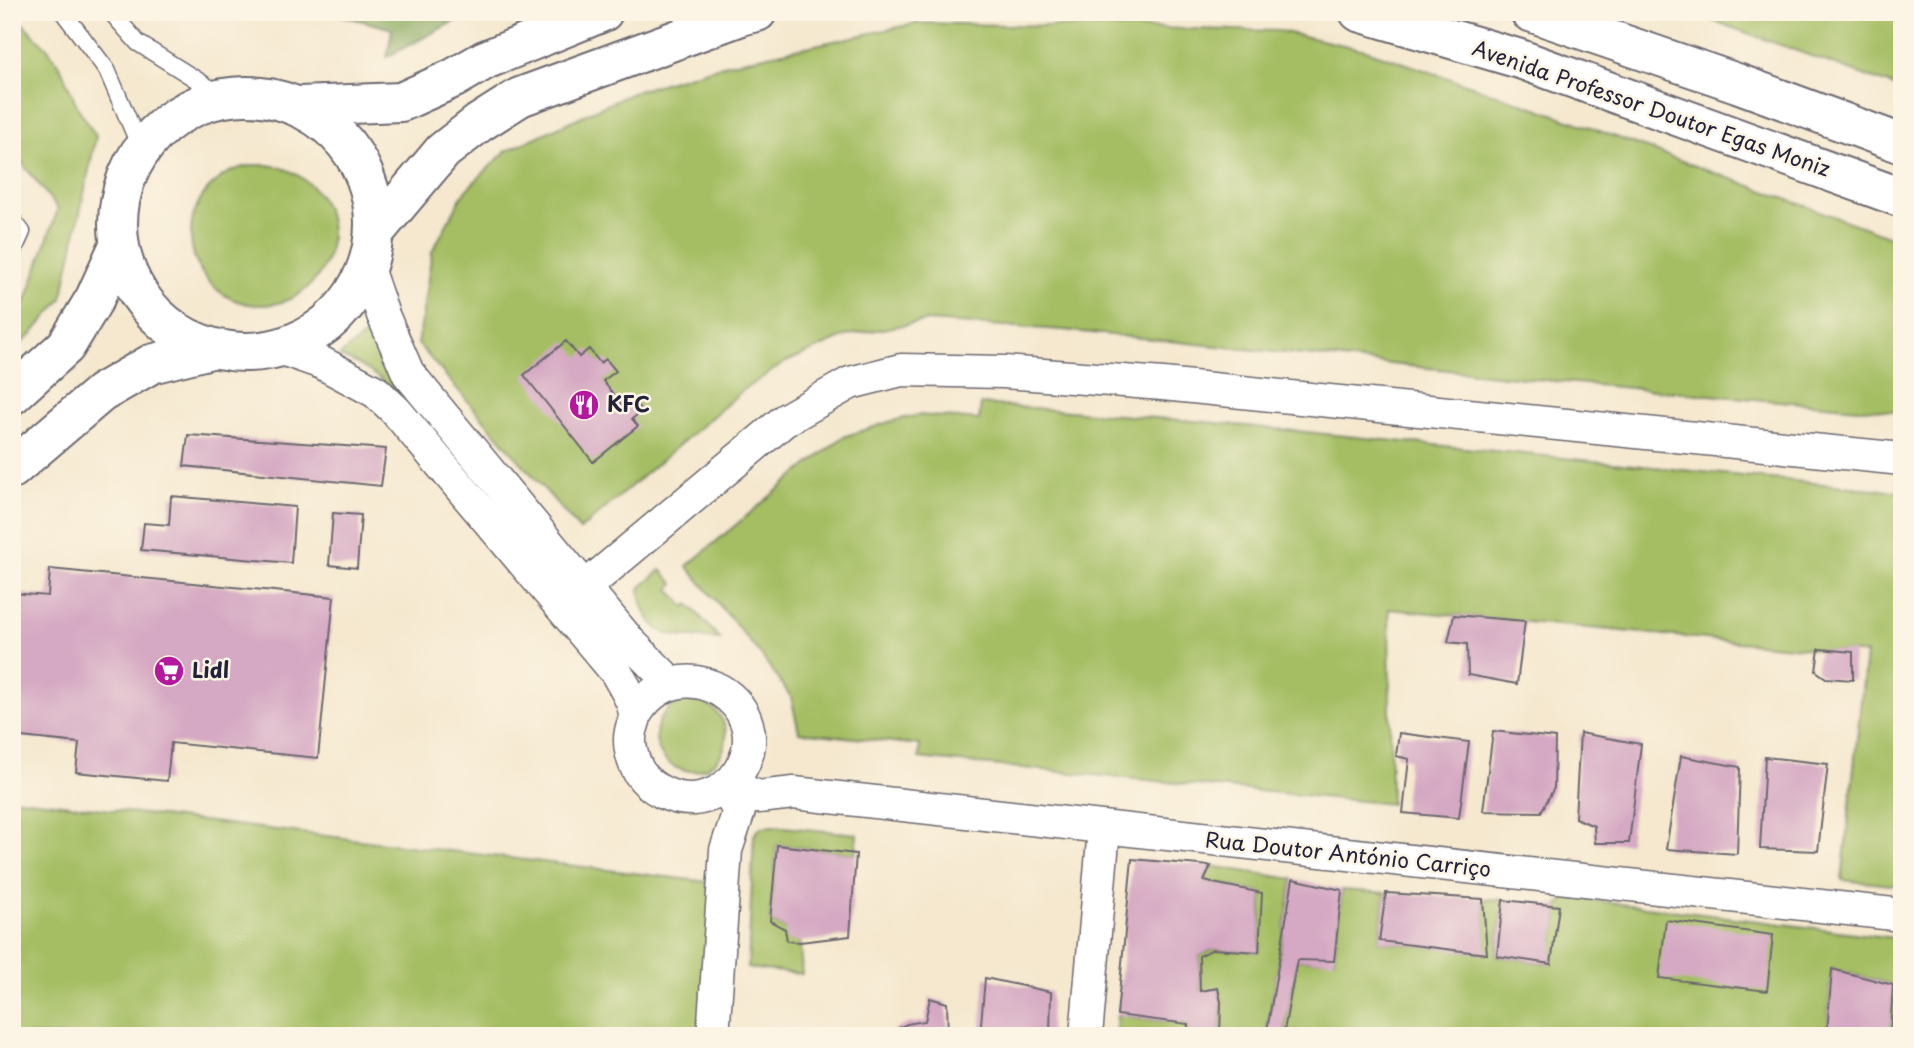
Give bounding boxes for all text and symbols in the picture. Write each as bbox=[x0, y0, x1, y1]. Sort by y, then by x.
street label: Avenida Professor Doutor Egas Moniz bbox=[1469, 31, 1835, 184]
place label: KFC bbox=[607, 387, 650, 419]
restaurant icon: KFC bbox=[567, 388, 601, 422]
place label: Lidl bbox=[192, 653, 229, 685]
supermarket icon: Lidl bbox=[152, 654, 186, 688]
street label: Rua Doutor António Carriço bbox=[1204, 822, 1493, 884]

